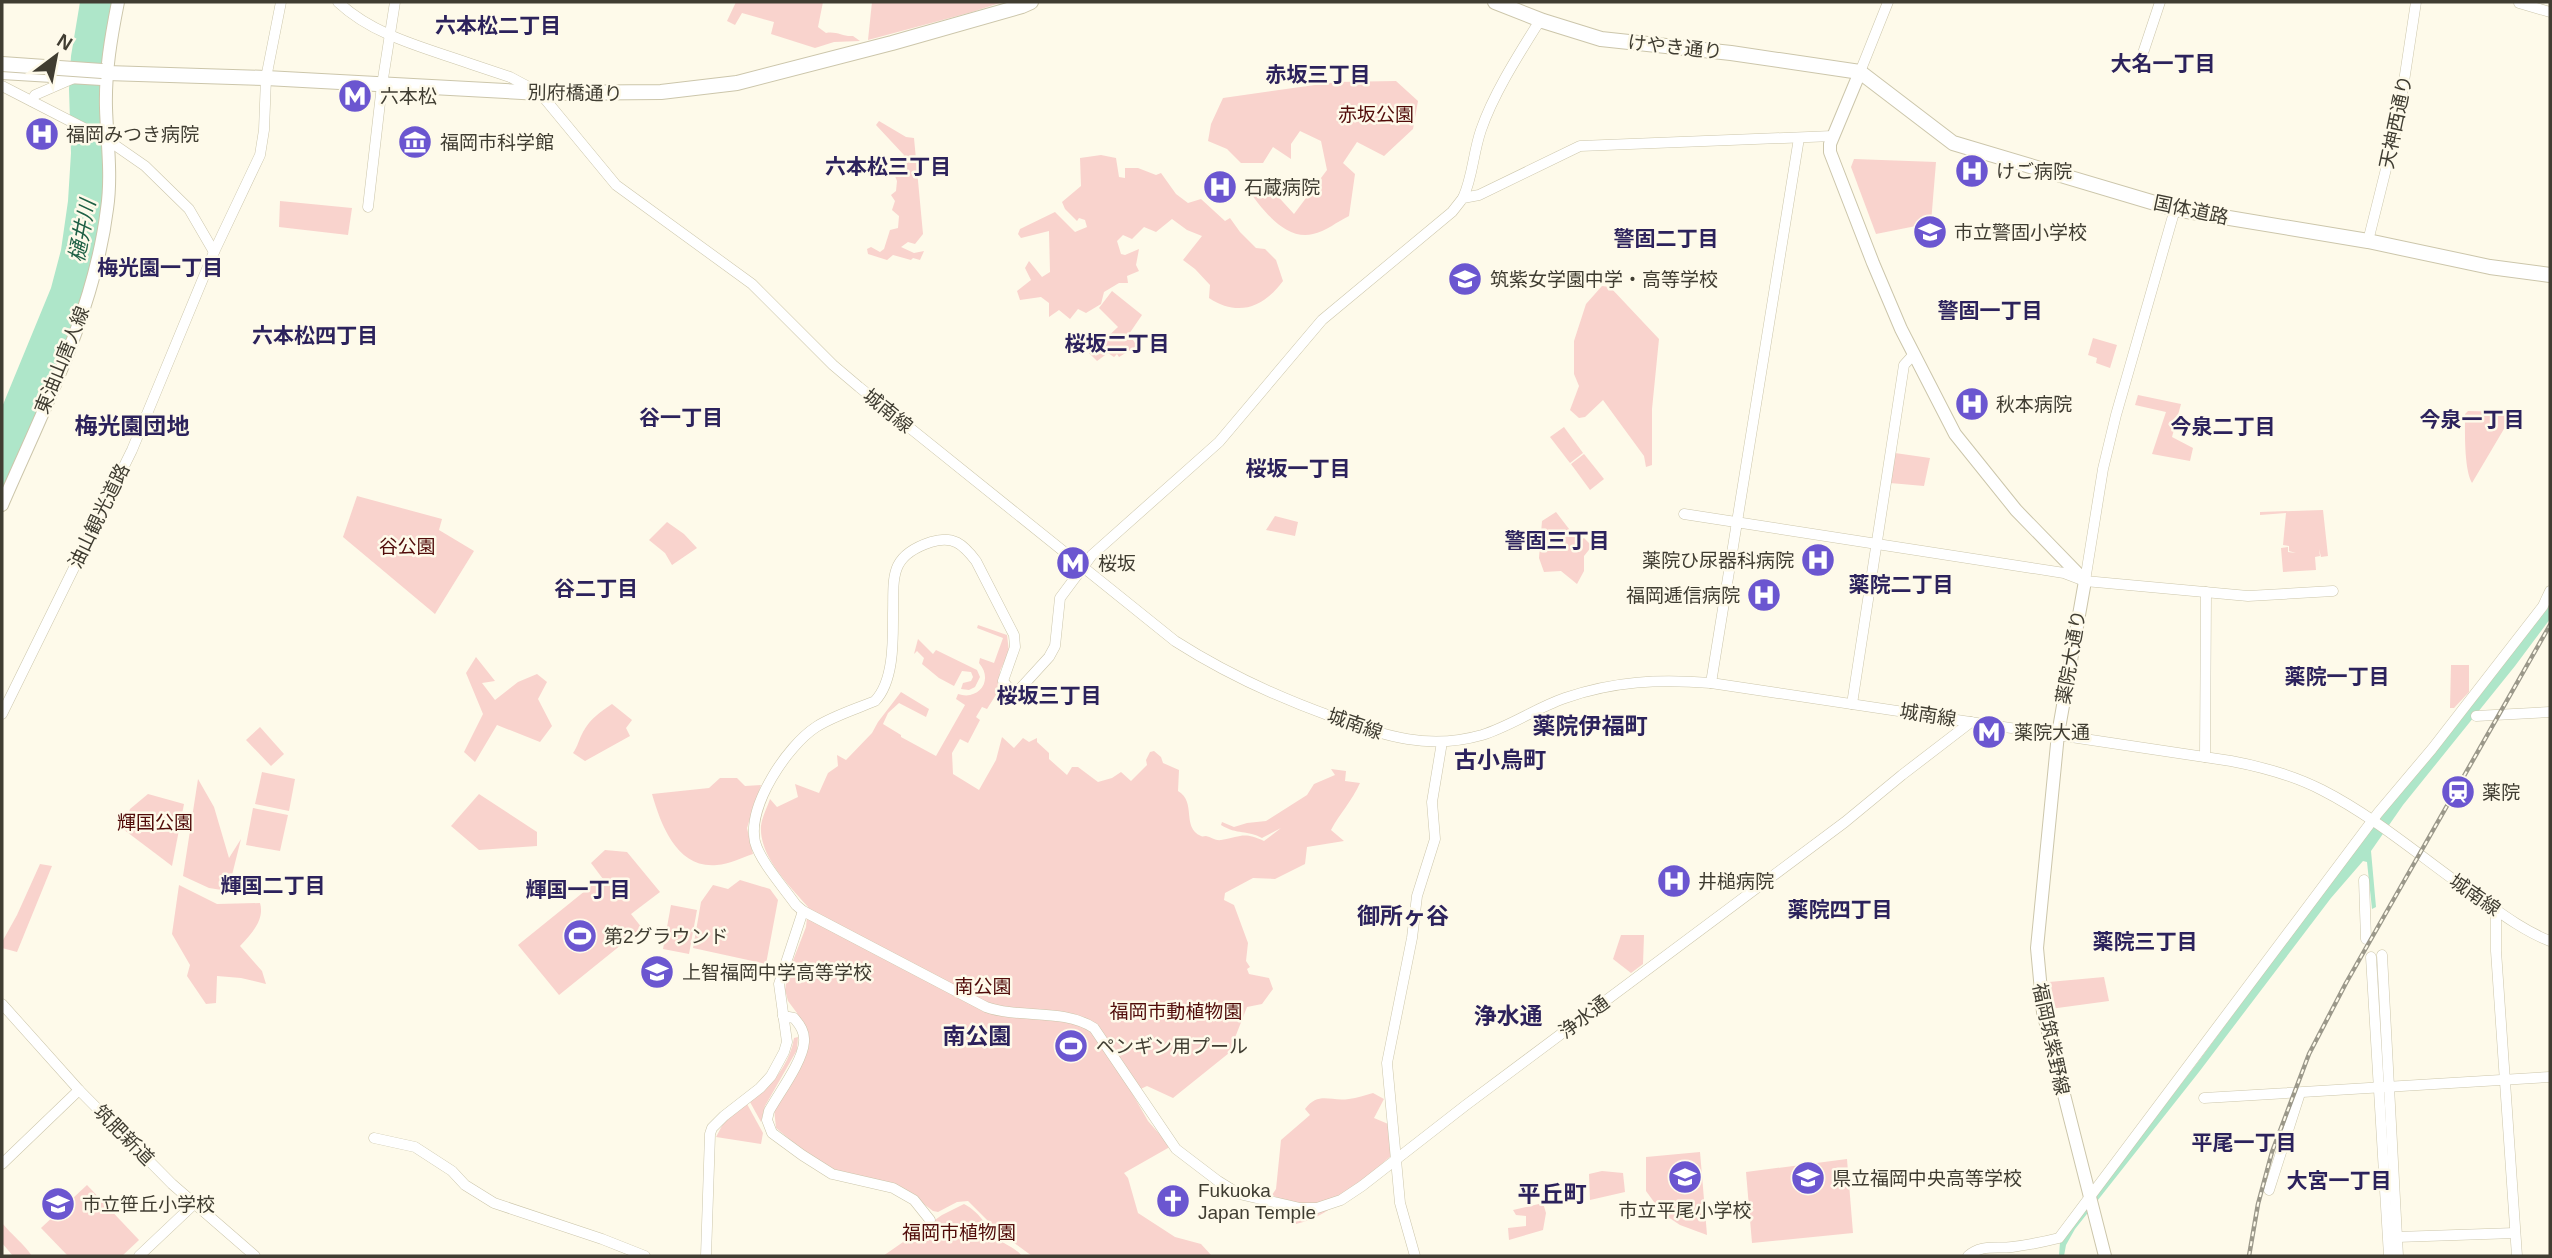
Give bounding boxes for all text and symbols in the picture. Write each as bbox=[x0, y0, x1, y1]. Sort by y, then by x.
district label: 六本松二丁目 bbox=[435, 14, 561, 37]
north arrow bbox=[21, 21, 91, 91]
text: N bbox=[53, 29, 76, 55]
street label: けやき通り bbox=[1627, 32, 1723, 62]
district label: 大名一丁目 bbox=[2111, 52, 2216, 75]
district label: 赤坂三丁目 bbox=[1266, 63, 1371, 86]
street label: 天神西通り bbox=[2376, 73, 2416, 171]
metro station icon: 六本松 bbox=[336, 77, 374, 115]
street label: 別府橋通り bbox=[527, 82, 623, 104]
place label: 六本松 bbox=[380, 86, 437, 107]
park label: 赤坂公園 bbox=[1338, 104, 1414, 125]
hospital icon: 福岡みつき病院 bbox=[23, 115, 61, 153]
museum icon: 福岡市科学館 bbox=[396, 123, 434, 161]
place label: 福岡みつき病院 bbox=[66, 124, 199, 145]
place label: 福岡市科学館 bbox=[440, 132, 554, 153]
hospital icon: けご病院 bbox=[1953, 152, 1991, 190]
district label: 六本松三丁目 bbox=[825, 155, 951, 178]
place label: けご病院 bbox=[1996, 161, 2072, 182]
hospital icon: 石蔵病院 bbox=[1201, 168, 1239, 206]
place label: 石蔵病院 bbox=[1244, 177, 1320, 198]
street label: 国体道路 bbox=[2152, 192, 2230, 228]
water label: 樋井川 bbox=[65, 196, 100, 264]
school or university icon: 市立警固小学校 bbox=[1911, 213, 1949, 251]
place label: 市立警固小学校 bbox=[1954, 222, 2087, 243]
district label: 警固二丁目 bbox=[1614, 227, 1719, 250]
district label: 梅光園一丁目 bbox=[97, 256, 223, 279]
school or university icon: 筑紫女学園中学・高等学校 bbox=[1446, 260, 1484, 298]
place label: 筑紫女学園中学・高等学校 bbox=[1490, 269, 1718, 290]
district label: 警固一丁目 bbox=[1938, 299, 2043, 322]
street label: 東油山唐人線 bbox=[31, 303, 93, 417]
district label: 六本松四丁目 bbox=[252, 324, 378, 347]
district label: 桜坂二丁目 bbox=[1065, 332, 1170, 355]
street label: 城南線 bbox=[859, 385, 917, 437]
hospital icon: 秋本病院 bbox=[1953, 385, 1991, 423]
place label: 秋本病院 bbox=[1996, 394, 2072, 415]
district label: 谷一丁目 bbox=[639, 406, 723, 429]
district label: 今泉一丁目 bbox=[2420, 408, 2525, 431]
district label: 梅光園団地 bbox=[75, 413, 190, 439]
district label: 今泉二丁目 bbox=[2171, 415, 2276, 438]
district label: 桜坂一丁目 bbox=[1246, 457, 1351, 480]
street label: 油山観光道路 bbox=[65, 460, 133, 572]
district label: 警固三丁目 bbox=[1505, 529, 1610, 552]
park label: 谷公園 bbox=[378, 536, 436, 557]
hospital icon: 薬院ひ尿器科病院 bbox=[1799, 541, 1837, 579]
metro station icon: 桜坂 bbox=[1054, 544, 1092, 582]
place label: 薬院ひ尿器科病院 bbox=[1642, 550, 1794, 571]
place label: 桜坂 bbox=[1098, 553, 1136, 574]
district label: 薬院二丁目 bbox=[1849, 573, 1954, 596]
hospital icon: 福岡逓信病院 bbox=[1745, 576, 1783, 614]
district label: 谷二丁目 bbox=[554, 577, 638, 600]
place label: 福岡逓信病院 bbox=[1626, 585, 1740, 606]
street label: 薬院大通り bbox=[2052, 608, 2090, 706]
district label: 薬院一丁目 bbox=[2285, 665, 2390, 688]
district label: 桜坂三丁目 bbox=[997, 684, 1102, 707]
street label: 城南線 bbox=[1898, 700, 1958, 730]
street label: 城南線 bbox=[1325, 705, 1385, 743]
district label: 薬院伊福町 bbox=[1533, 713, 1648, 739]
metro station icon: 薬院大通 bbox=[1970, 713, 2008, 751]
place label: 薬院大通 bbox=[2014, 722, 2090, 743]
district label: 古小烏町 bbox=[1454, 747, 1546, 773]
station icon: 薬院 bbox=[2439, 773, 2477, 811]
place label: 薬院 bbox=[2482, 782, 2520, 803]
park label: 輝国公園 bbox=[117, 812, 193, 833]
hospital icon: 井槌病院 bbox=[1655, 862, 1693, 900]
street label: 城南線 bbox=[2446, 870, 2504, 920]
place label: 井槌病院 bbox=[1698, 871, 1774, 892]
district label: 輝国二丁目 bbox=[221, 874, 326, 897]
district label: 輝国一丁目 bbox=[526, 878, 631, 901]
district label: 薬院四丁目 bbox=[1788, 898, 1893, 921]
district label: 御所ヶ谷 bbox=[1357, 903, 1449, 929]
sports icon: 第2グラウンド bbox=[561, 917, 599, 955]
place label: 第2グラウンド bbox=[604, 926, 729, 947]
district label: 薬院三丁目 bbox=[2093, 930, 2198, 953]
school or university icon: 上智福岡中学高等学校 bbox=[638, 953, 676, 991]
place label: 上智福岡中学高等学校 bbox=[682, 962, 872, 983]
park label: 南公園 bbox=[954, 976, 1012, 997]
street label: 福岡筑紫野線 bbox=[2029, 981, 2073, 1097]
street label: 浄水通 bbox=[1555, 991, 1613, 1043]
park label: 福岡市動植物園 bbox=[1109, 1001, 1243, 1022]
district label: 浄水通 bbox=[1474, 1003, 1543, 1029]
district label: 南公園 bbox=[943, 1023, 1012, 1049]
sports icon: ペンギン用プール bbox=[1052, 1027, 1090, 1065]
place label: ペンギン用プール bbox=[1096, 1036, 1248, 1057]
street label: 筑肥新道 bbox=[90, 1101, 158, 1169]
district label: 平尾一丁目 bbox=[2192, 1131, 2297, 1154]
school or university icon: 市立平尾小学校 bbox=[1666, 1158, 1704, 1196]
school or university icon: 県立福岡中央高等学校 bbox=[1789, 1159, 1827, 1197]
place label: 県立福岡中央高等学校 bbox=[1832, 1168, 2022, 1189]
district label: 大宮一丁目 bbox=[2287, 1169, 2392, 1192]
place label: Fukuoka Japan Temple bbox=[1198, 1180, 1316, 1223]
district label: 平丘町 bbox=[1518, 1181, 1587, 1207]
church icon: Fukuoka Japan Temple bbox=[1154, 1182, 1192, 1220]
school or university icon: 市立笹丘小学校 bbox=[39, 1185, 77, 1223]
place label: 市立笹丘小学校 bbox=[82, 1194, 215, 1215]
place label: 市立平尾小学校 bbox=[1618, 1200, 1752, 1221]
park label: 福岡市植物園 bbox=[902, 1222, 1016, 1243]

